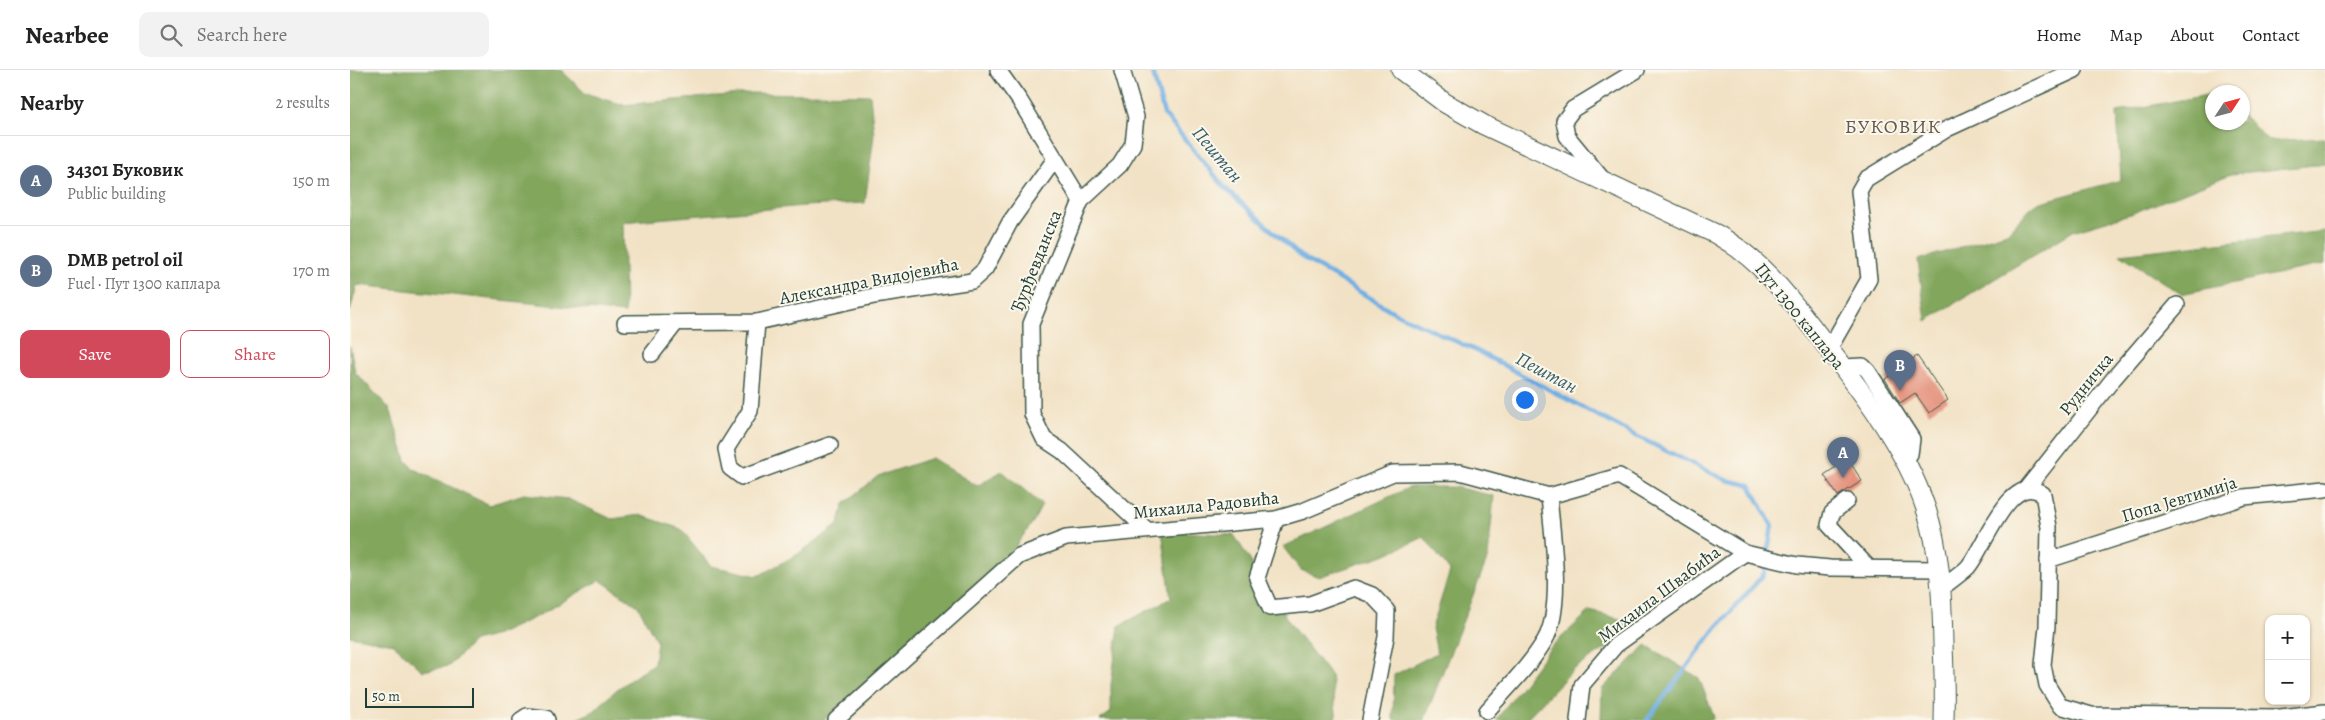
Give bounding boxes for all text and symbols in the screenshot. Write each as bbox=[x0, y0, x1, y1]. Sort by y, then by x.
search box bbox=[139, 12, 489, 57]
text: Nearbee bbox=[25, 19, 109, 51]
icon: search bbox=[157, 21, 185, 49]
text: Search here bbox=[197, 22, 287, 48]
text: Home bbox=[2036, 23, 2081, 47]
text: Map bbox=[2109, 23, 2142, 47]
text: About bbox=[2170, 23, 2214, 47]
text: Contact bbox=[2242, 23, 2300, 47]
north arrow bbox=[2205, 85, 2250, 130]
text: Nearby bbox=[20, 89, 83, 117]
text: 2 results bbox=[275, 92, 330, 114]
district label: БУКОВИК bbox=[1845, 113, 1941, 140]
water label: Пештан bbox=[1186, 121, 1249, 189]
text: 34301 Буковик bbox=[67, 157, 183, 183]
text: A bbox=[31, 170, 41, 192]
text: 150 m bbox=[293, 170, 330, 192]
text: Public building bbox=[67, 183, 166, 205]
street label: Ђурђевданска bbox=[1005, 206, 1068, 316]
text: DMB petrol oil bbox=[67, 247, 183, 273]
street label: Александра Видојевића bbox=[776, 252, 961, 310]
street label: Пут 1300 каплара bbox=[1749, 258, 1851, 375]
text: B bbox=[31, 260, 41, 282]
text: 170 m bbox=[293, 260, 330, 282]
text: Fuel · Пут 1300 каплара bbox=[67, 273, 221, 295]
button: Save bbox=[20, 330, 170, 378]
button: Share bbox=[180, 330, 330, 378]
water label: Пештан bbox=[1511, 346, 1582, 400]
street label: Рудничка bbox=[2053, 347, 2119, 420]
pin: B bbox=[1884, 350, 1916, 391]
your location bbox=[1512, 387, 1538, 413]
pin: A bbox=[1827, 437, 1859, 478]
street label: Попа Јевтимија bbox=[2118, 470, 2240, 528]
street label: Михаила Радовића bbox=[1132, 485, 1281, 525]
street label: Михаила Швабића bbox=[1593, 540, 1726, 648]
map controls bbox=[2265, 615, 2310, 705]
button: + bbox=[2265, 615, 2310, 660]
button: − bbox=[2265, 660, 2310, 705]
scale bar bbox=[365, 685, 474, 708]
text: 50 m bbox=[372, 687, 400, 706]

